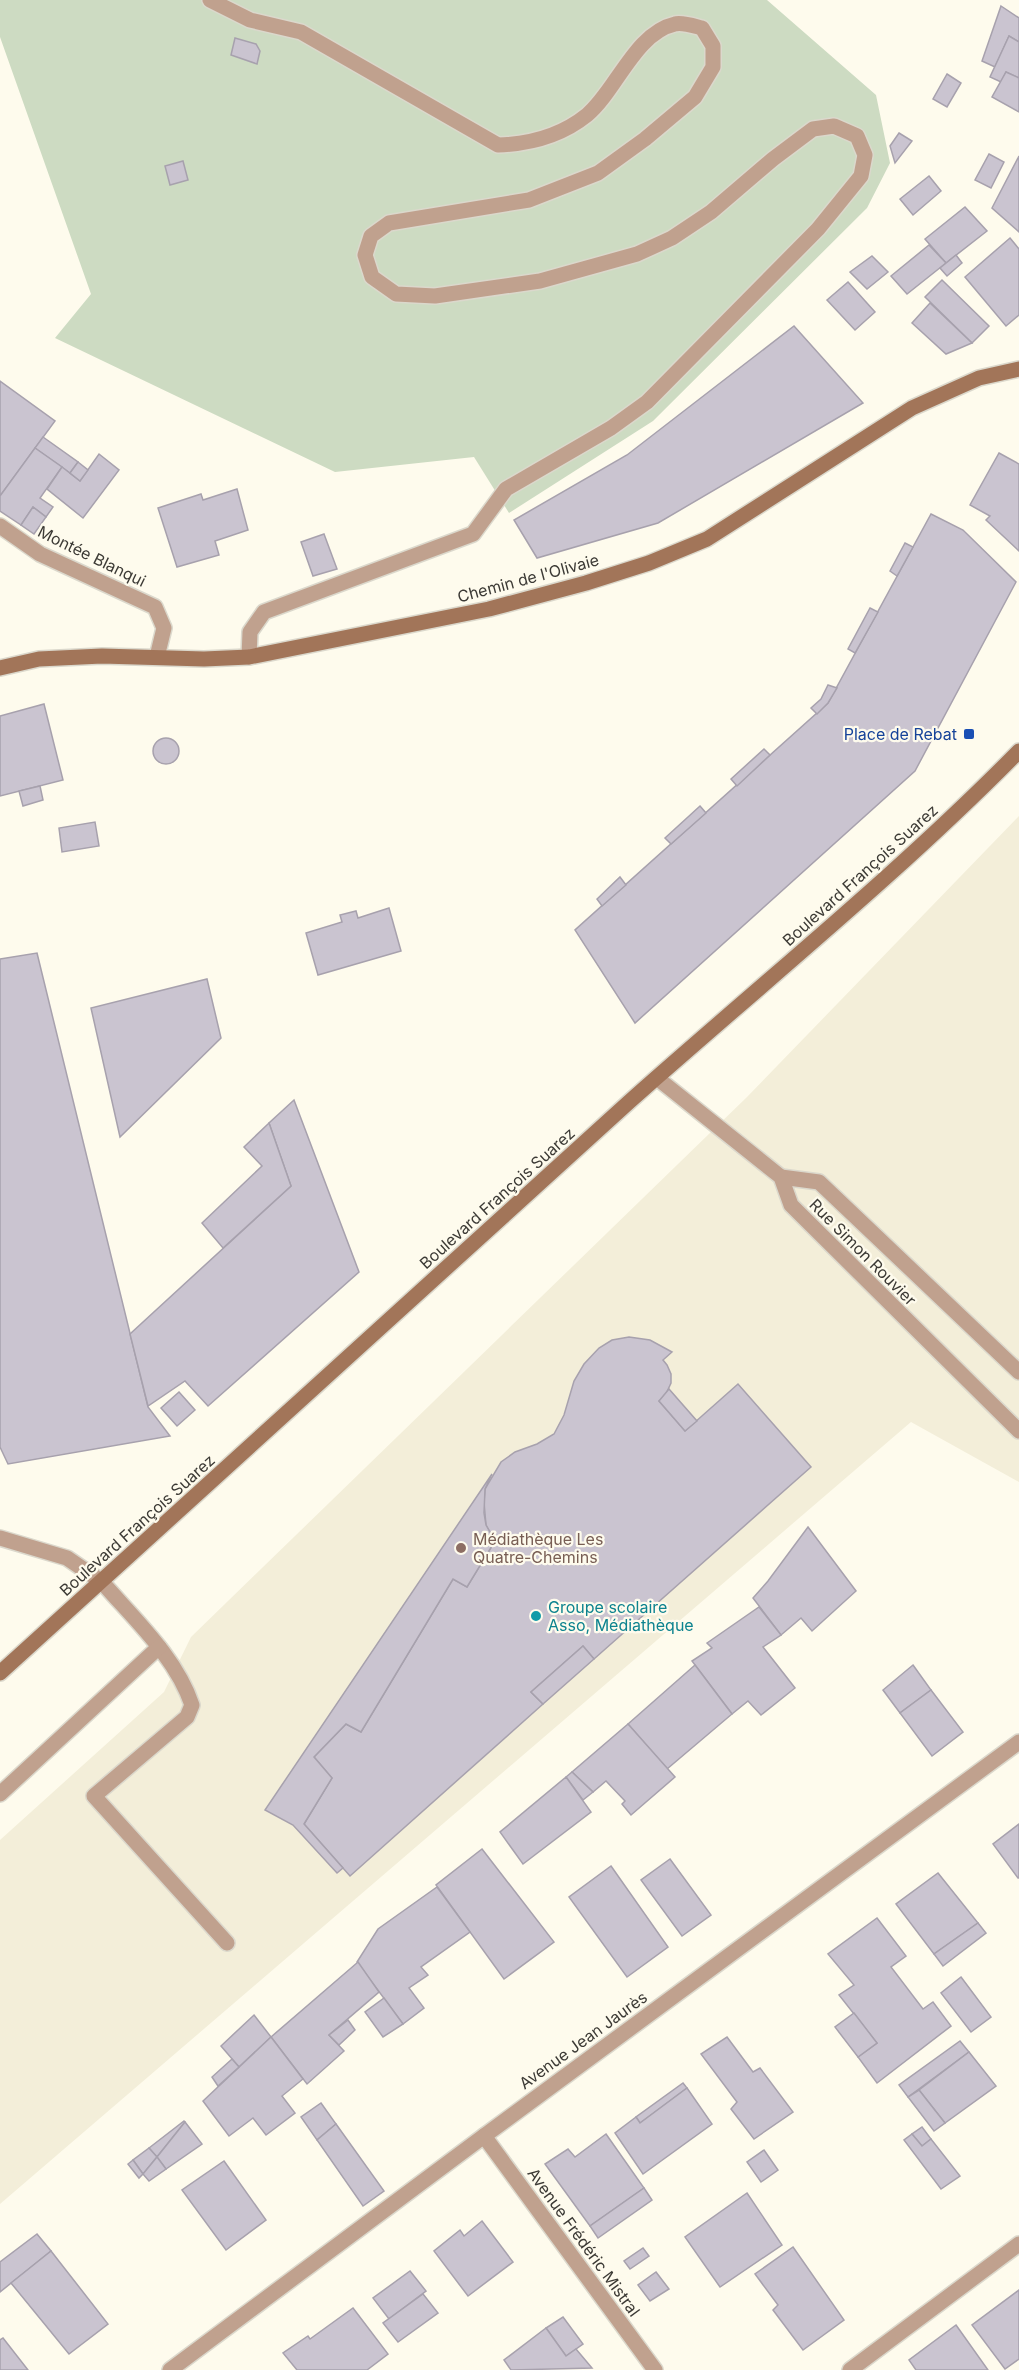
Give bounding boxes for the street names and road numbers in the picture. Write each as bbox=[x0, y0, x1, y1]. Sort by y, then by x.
street label: Montée Blanqui bbox=[35, 521, 149, 591]
street label: Chemin de l'Olivaie bbox=[455, 549, 601, 607]
street label: Boulevard François Suarez bbox=[778, 800, 942, 950]
street label: Boulevard François Suarez bbox=[415, 1123, 579, 1273]
street label: Rue Simon Rouvier bbox=[806, 1195, 920, 1309]
street label: Boulevard François Suarez bbox=[55, 1450, 219, 1600]
street label: Avenue Jean Jaurès bbox=[515, 1987, 651, 2093]
street label: Avenue Frédéric Mistral bbox=[523, 2164, 645, 2320]

